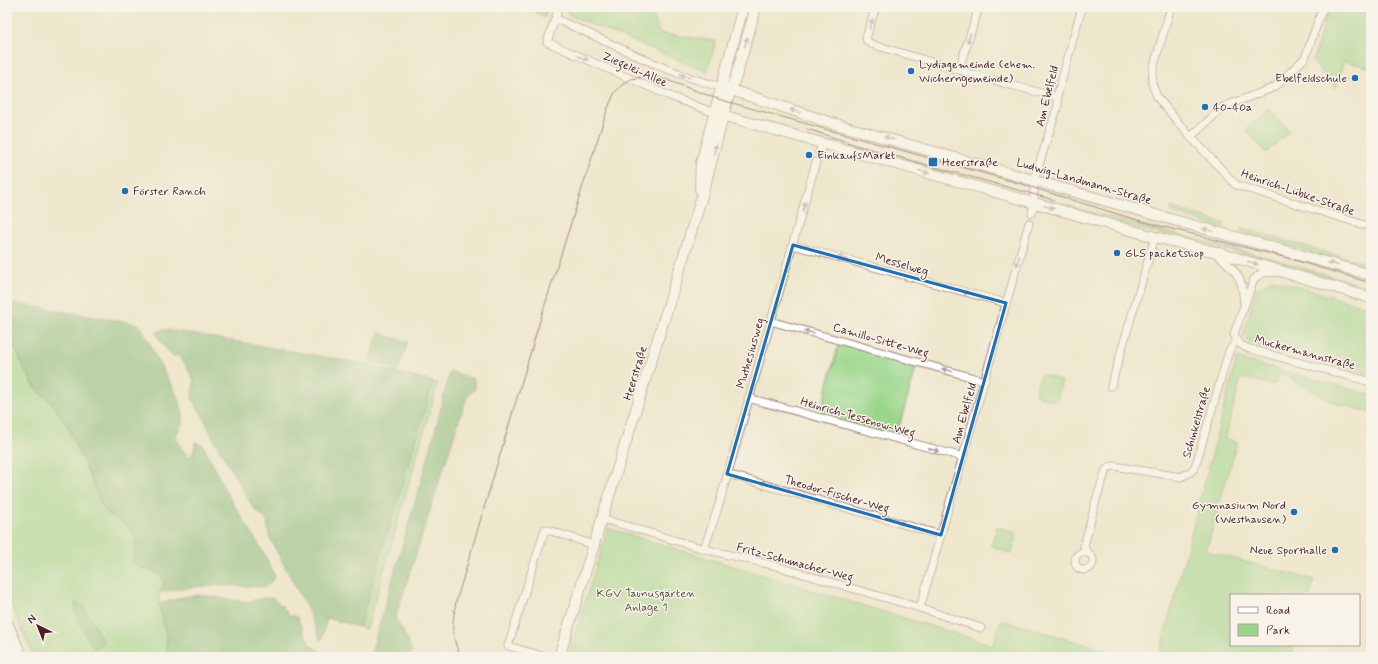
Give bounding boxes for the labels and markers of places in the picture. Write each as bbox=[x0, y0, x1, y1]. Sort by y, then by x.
place label: Lydiagemeinde (ehem. Wicherngemeinde) bbox=[919, 57, 1035, 87]
marker: Lydiagemeinde (ehem. Wicherngemeinde) bbox=[906, 66, 916, 76]
place label: Ebelfeldschule bbox=[1275, 71, 1347, 87]
marker: Ebelfeldschule bbox=[1350, 73, 1360, 83]
place label: 40-40a bbox=[1213, 100, 1252, 116]
marker: 40-40a bbox=[1200, 102, 1210, 112]
place label: EinkaufsMarkt bbox=[817, 148, 896, 164]
marker: EinkaufsMarkt bbox=[804, 150, 814, 160]
place label: Heerstraße bbox=[942, 155, 998, 171]
marker: Heerstraße bbox=[927, 156, 939, 168]
place label: Förster Ranch bbox=[133, 184, 206, 200]
marker: Förster Ranch bbox=[120, 186, 130, 196]
place label: GLS packetshop bbox=[1125, 246, 1204, 262]
marker: GLS packetshop bbox=[1112, 248, 1122, 258]
place label: Gymnasium Nord (Westhausen) bbox=[1192, 498, 1287, 528]
marker: Gymnasium Nord (Westhausen) bbox=[1289, 507, 1299, 517]
place label: Neue Sporthalle bbox=[1250, 543, 1327, 559]
marker: Neue Sporthalle bbox=[1330, 545, 1340, 555]

